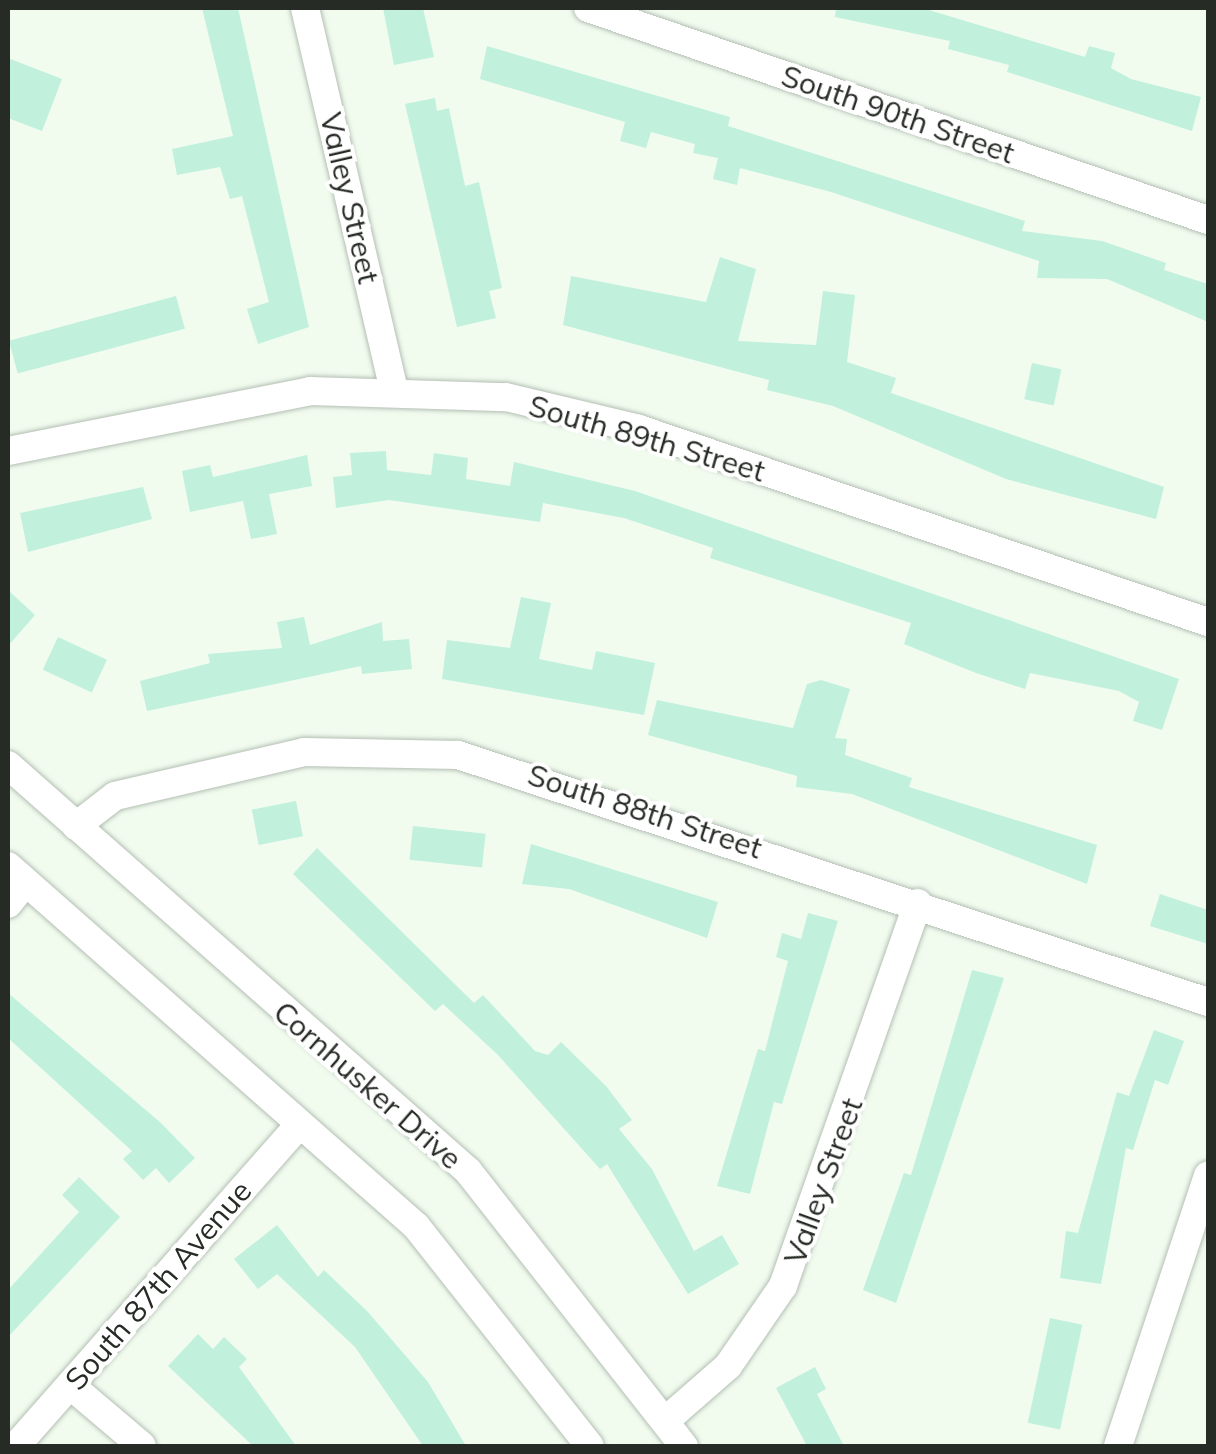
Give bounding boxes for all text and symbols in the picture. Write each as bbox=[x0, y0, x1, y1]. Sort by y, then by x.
street label: South 90th Street bbox=[777, 57, 1019, 171]
street label: Valley Street bbox=[313, 109, 387, 287]
street label: South 89th Street bbox=[525, 387, 769, 489]
street label: South 88th Street bbox=[523, 756, 767, 866]
street label: Cornhusker Drive bbox=[267, 994, 469, 1176]
street label: Valley Street bbox=[776, 1093, 870, 1269]
street label: South 87th Avenue bbox=[57, 1173, 259, 1397]

